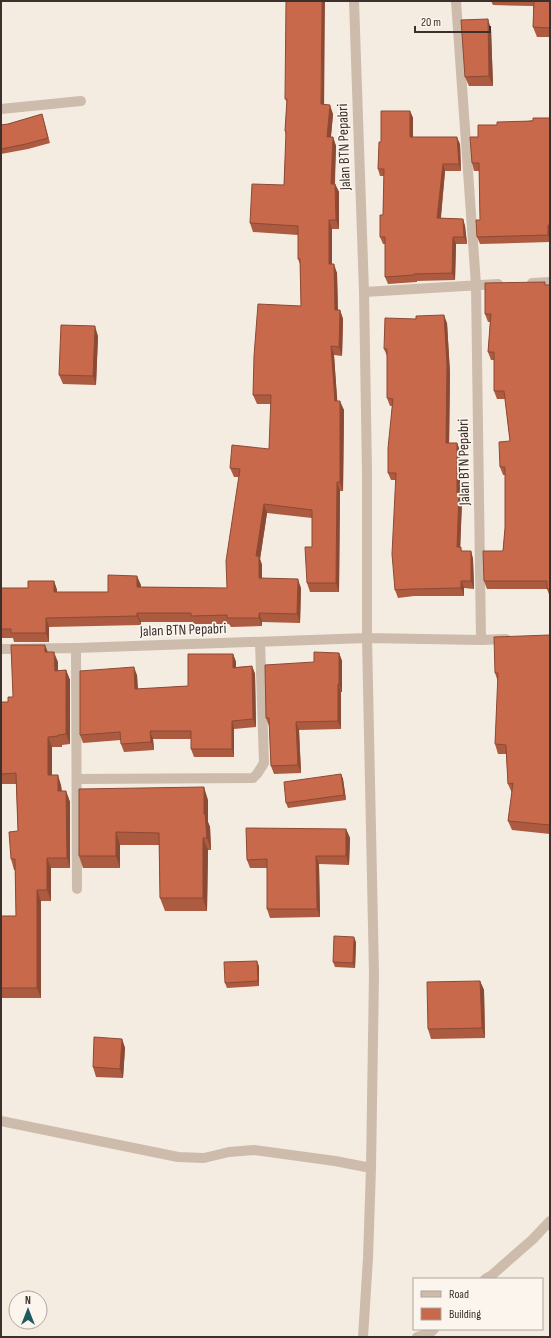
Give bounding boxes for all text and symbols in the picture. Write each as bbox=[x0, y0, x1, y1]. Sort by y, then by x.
scale bar bbox=[415, 8, 490, 34]
text: 20 m bbox=[421, 15, 441, 30]
street label: Jalan BTN Pepabri bbox=[333, 103, 355, 192]
street label: Jalan BTN Pepabri bbox=[454, 418, 474, 506]
street label: Jalan BTN Pepabri bbox=[138, 619, 227, 641]
legend bbox=[413, 1278, 543, 1330]
text: Road bbox=[449, 1287, 469, 1302]
north arrow bbox=[8, 1290, 48, 1330]
text: N bbox=[25, 1294, 31, 1307]
text: Building bbox=[449, 1307, 481, 1322]

